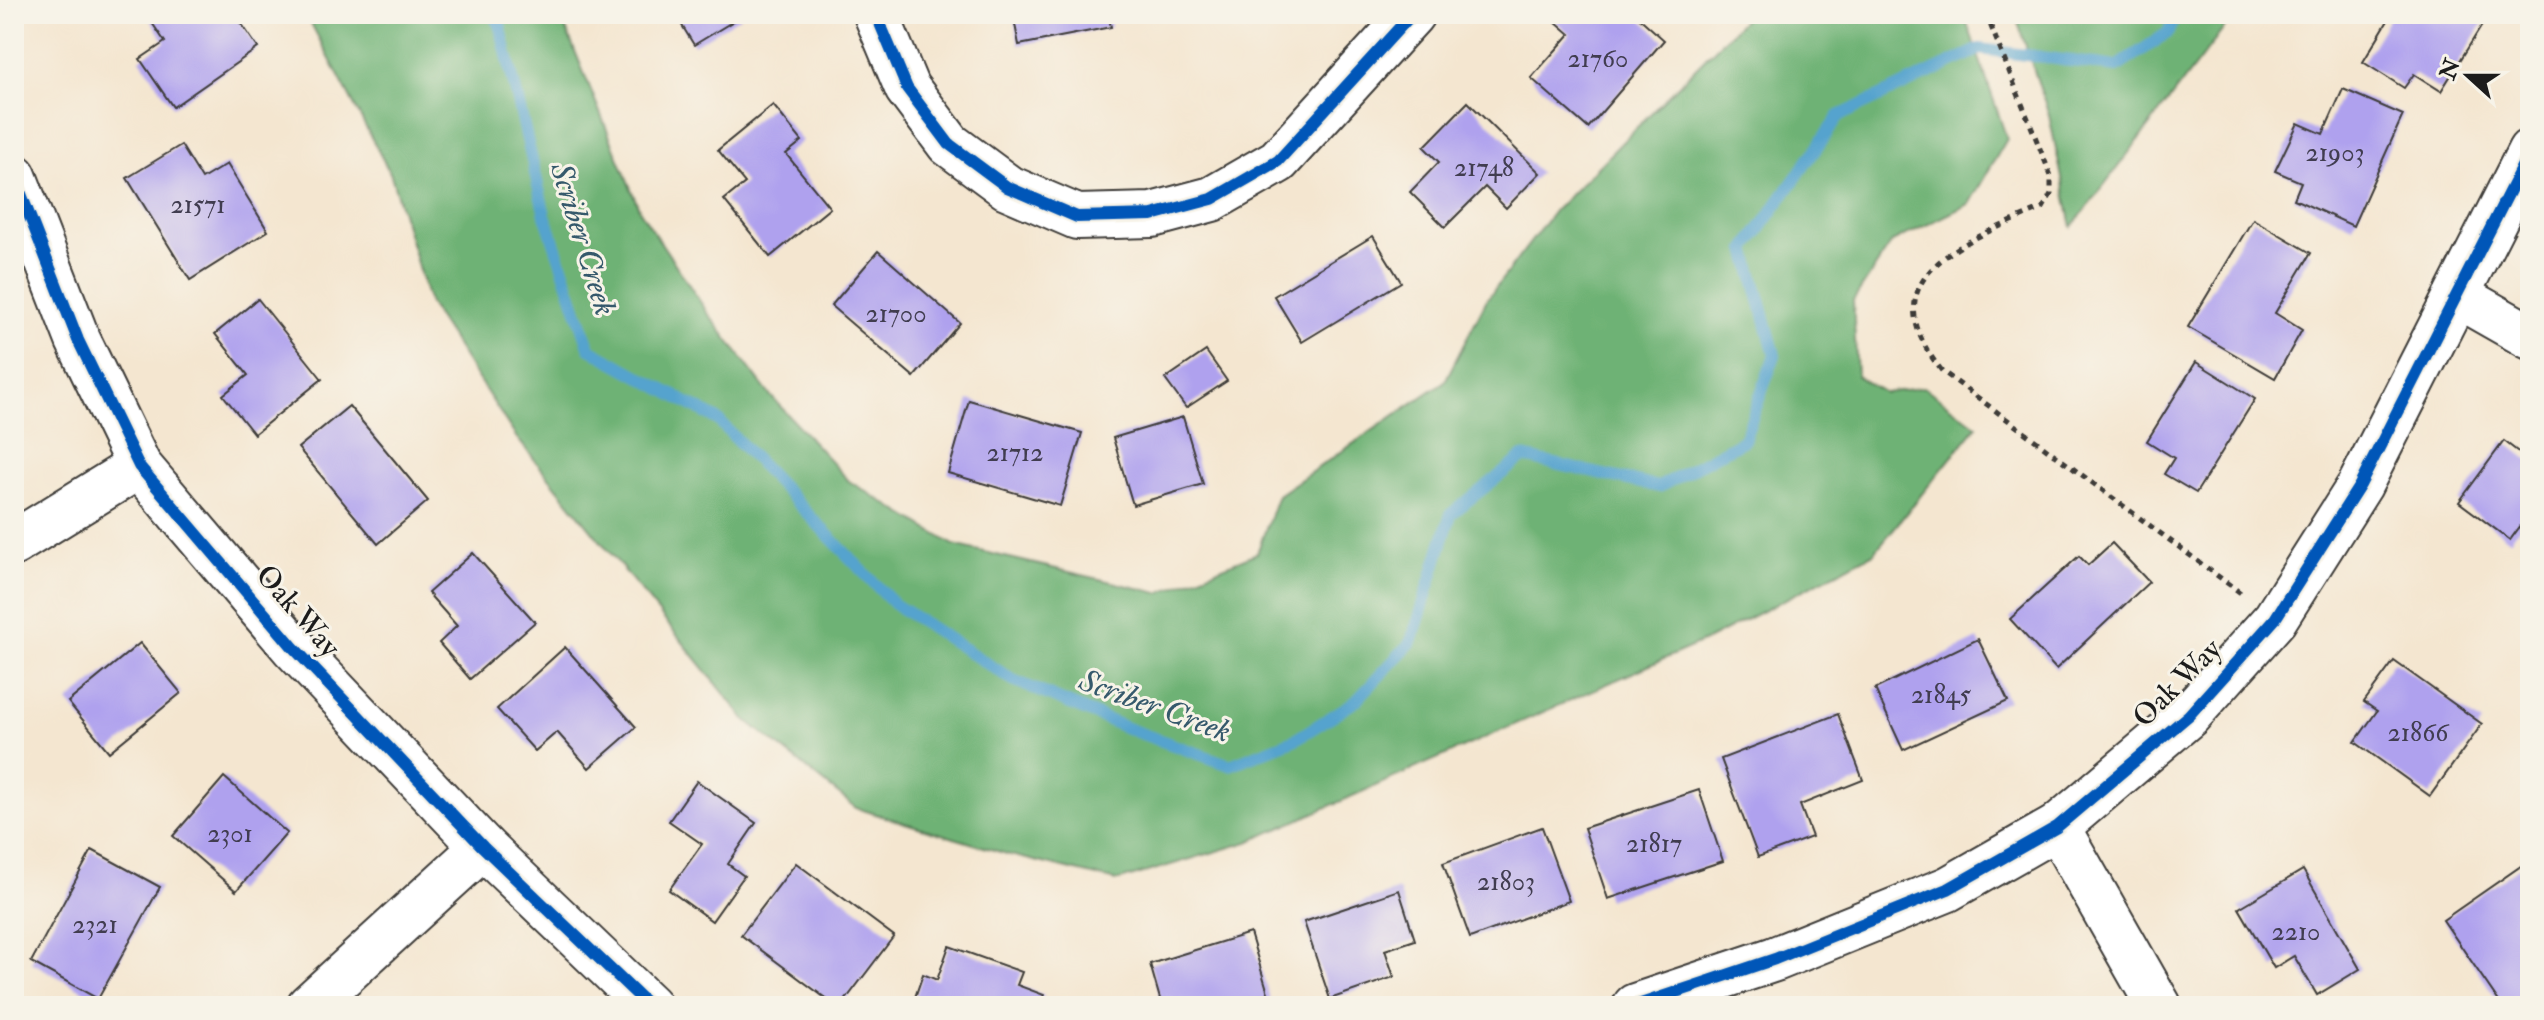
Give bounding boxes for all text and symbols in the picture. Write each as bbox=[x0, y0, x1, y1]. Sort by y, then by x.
north arrow bbox=[2428, 36, 2508, 116]
house number: 21760 bbox=[1568, 43, 1628, 75]
text: N bbox=[2433, 55, 2467, 84]
house number: 21903 bbox=[2306, 137, 2364, 169]
house number: 21748 bbox=[1454, 152, 1514, 184]
water label: Scriber Creek bbox=[540, 157, 625, 320]
house number: 21571 bbox=[170, 189, 226, 221]
house number: 21700 bbox=[866, 298, 926, 330]
house number: 21712 bbox=[987, 437, 1043, 469]
street label: Oak Way bbox=[248, 557, 349, 665]
street label: Oak Way bbox=[2125, 630, 2230, 735]
water label: Scriber Creek bbox=[1073, 660, 1236, 752]
house number: 21845 bbox=[1911, 679, 1972, 711]
house number: 21866 bbox=[2388, 717, 2450, 749]
house number: 2301 bbox=[207, 818, 253, 850]
house number: 21817 bbox=[1626, 828, 1682, 860]
house number: 21803 bbox=[1477, 866, 1535, 898]
house number: 2321 bbox=[72, 909, 118, 941]
house number: 2210 bbox=[2272, 916, 2320, 948]

